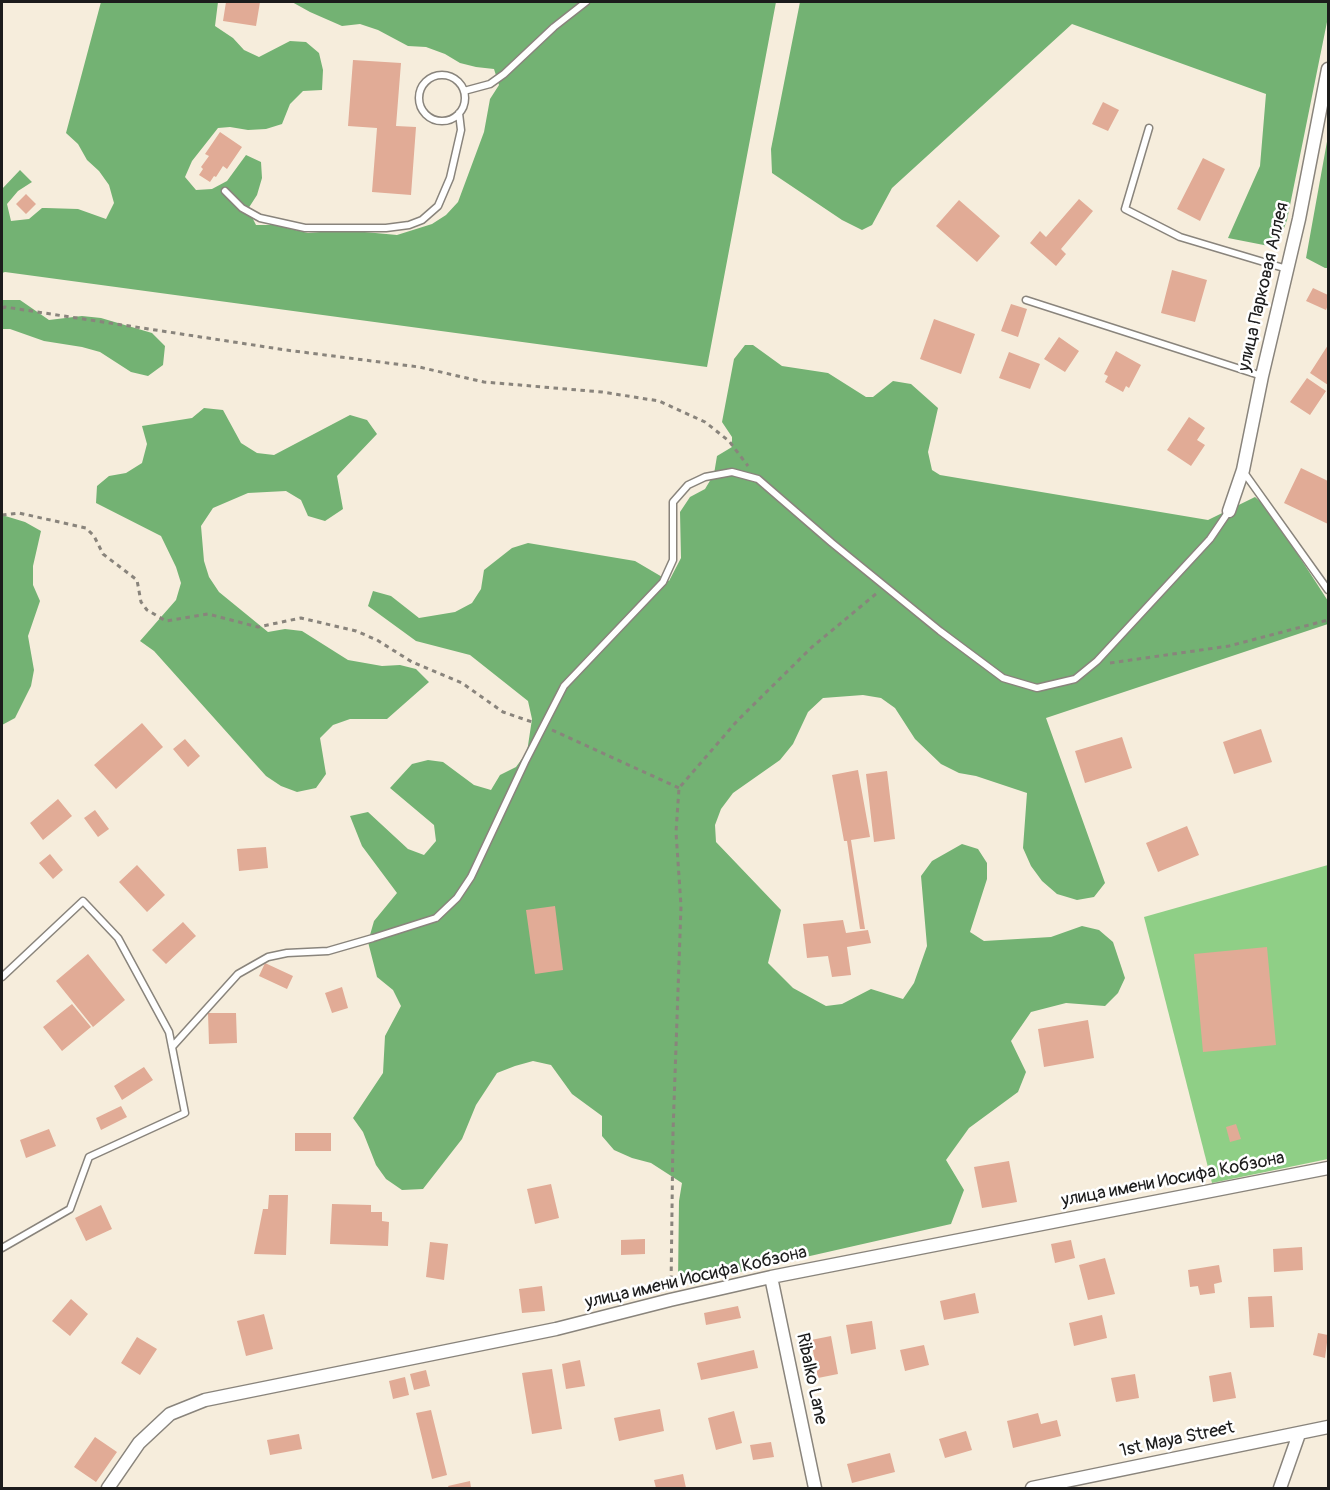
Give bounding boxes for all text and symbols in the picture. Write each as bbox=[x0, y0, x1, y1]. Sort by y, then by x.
street label: улица Парковая Аллея bbox=[1234, 200, 1294, 374]
street label: улица имени Иосифа Кобзона bbox=[1060, 1148, 1286, 1212]
street label: улица имени Иосифа Кобзона bbox=[583, 1242, 809, 1314]
street label: Ribalko Lane bbox=[791, 1331, 831, 1427]
street label: 1st Maya Street bbox=[1118, 1417, 1236, 1463]

